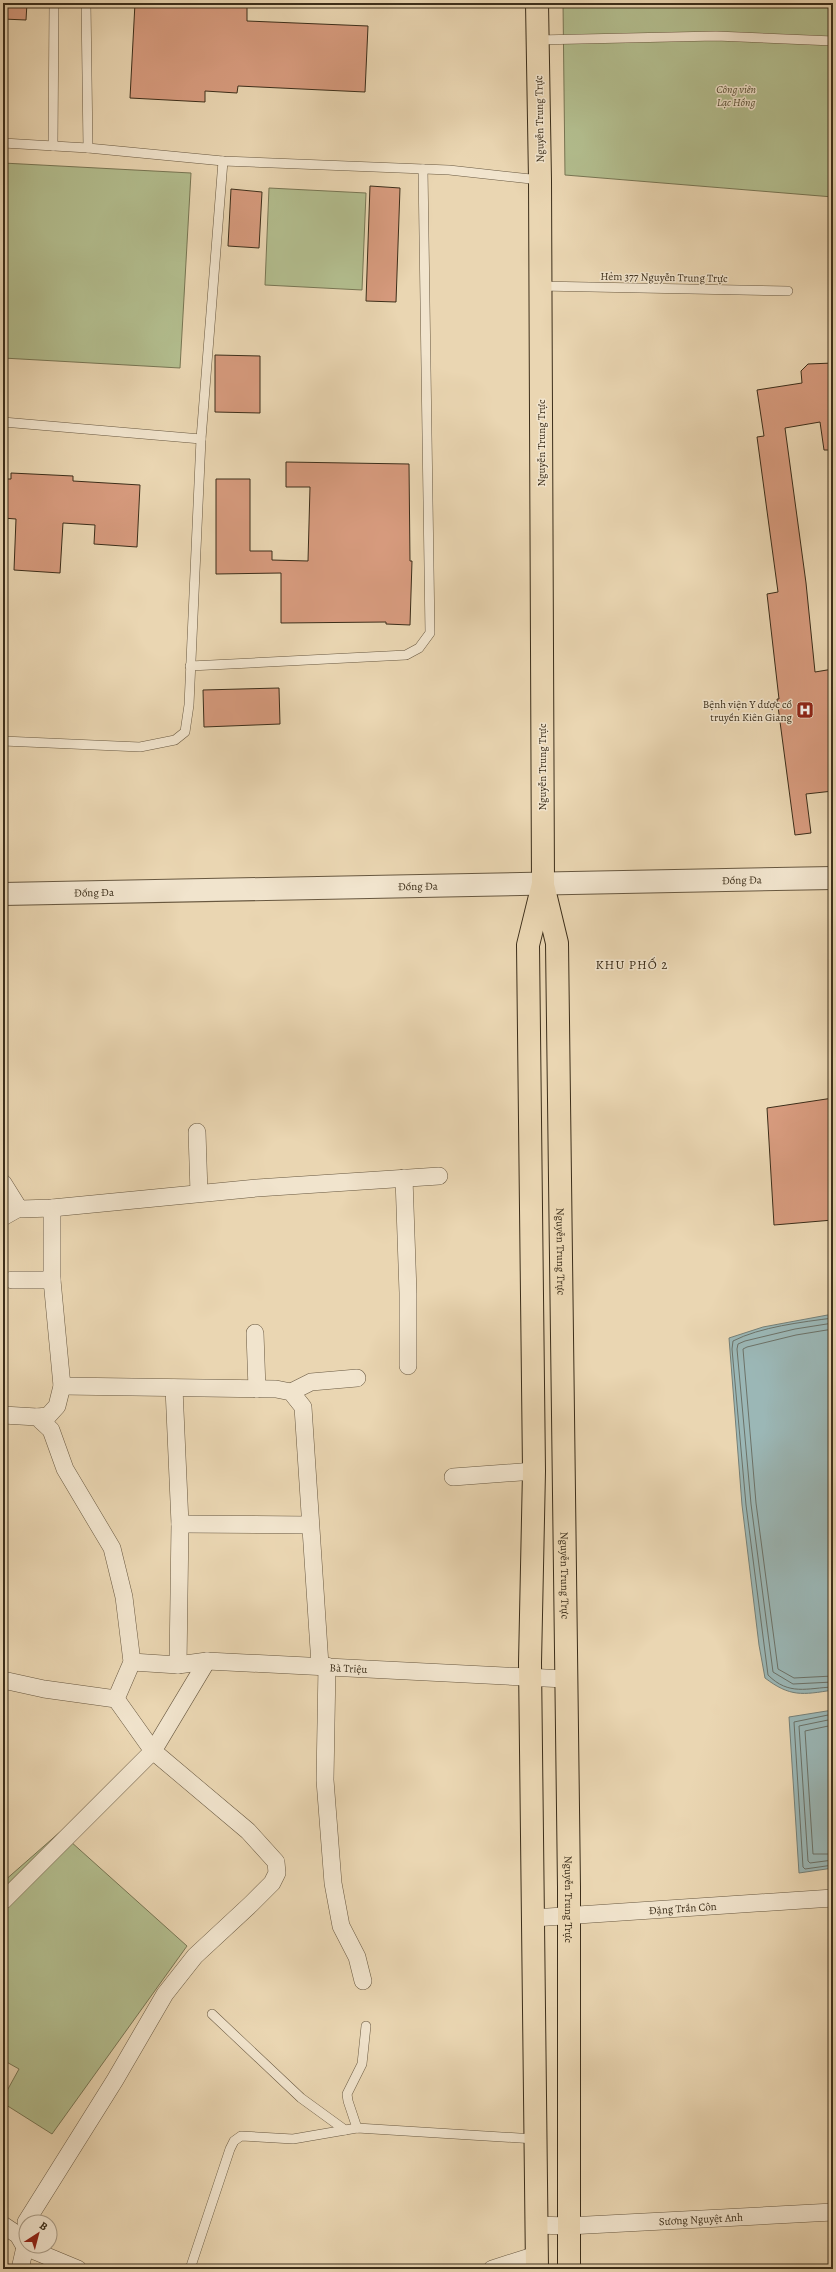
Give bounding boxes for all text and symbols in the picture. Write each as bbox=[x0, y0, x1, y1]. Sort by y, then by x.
street label: Nguyễn Trung Trực bbox=[531, 75, 548, 163]
park label: Công viên Lạc Hồng bbox=[716, 82, 756, 110]
street label: Hẻm 377 Nguyễn Trung Trực bbox=[600, 269, 728, 286]
street label: Nguyễn Trung Trực bbox=[534, 399, 549, 487]
place label: Bệnh viện Y dược cổ truyền Kiên Giang bbox=[703, 697, 793, 725]
hospital icon: Bệnh viện Y dược cổ truyền Kiên Giang bbox=[795, 700, 815, 720]
street label: Nguyễn Trung Trực bbox=[535, 723, 550, 811]
street label: Đống Đa bbox=[722, 872, 763, 888]
street label: Đống Đa bbox=[398, 879, 439, 894]
street label: Đống Đa bbox=[74, 885, 115, 901]
district label: KHU PHỐ 2 bbox=[595, 956, 669, 973]
street label: Nguyễn Trung Trực bbox=[552, 1208, 568, 1296]
street label: Nguyễn Trung Trực bbox=[556, 1532, 573, 1619]
street label: Bà Triệu bbox=[329, 1660, 368, 1677]
street label: Nguyễn Trung Trực bbox=[561, 1856, 576, 1943]
street label: Đặng Trần Côn bbox=[648, 1899, 717, 1918]
street label: Sương Nguyệt Anh bbox=[658, 2210, 743, 2229]
north arrow bbox=[18, 2214, 58, 2254]
text: B bbox=[36, 2218, 51, 2234]

